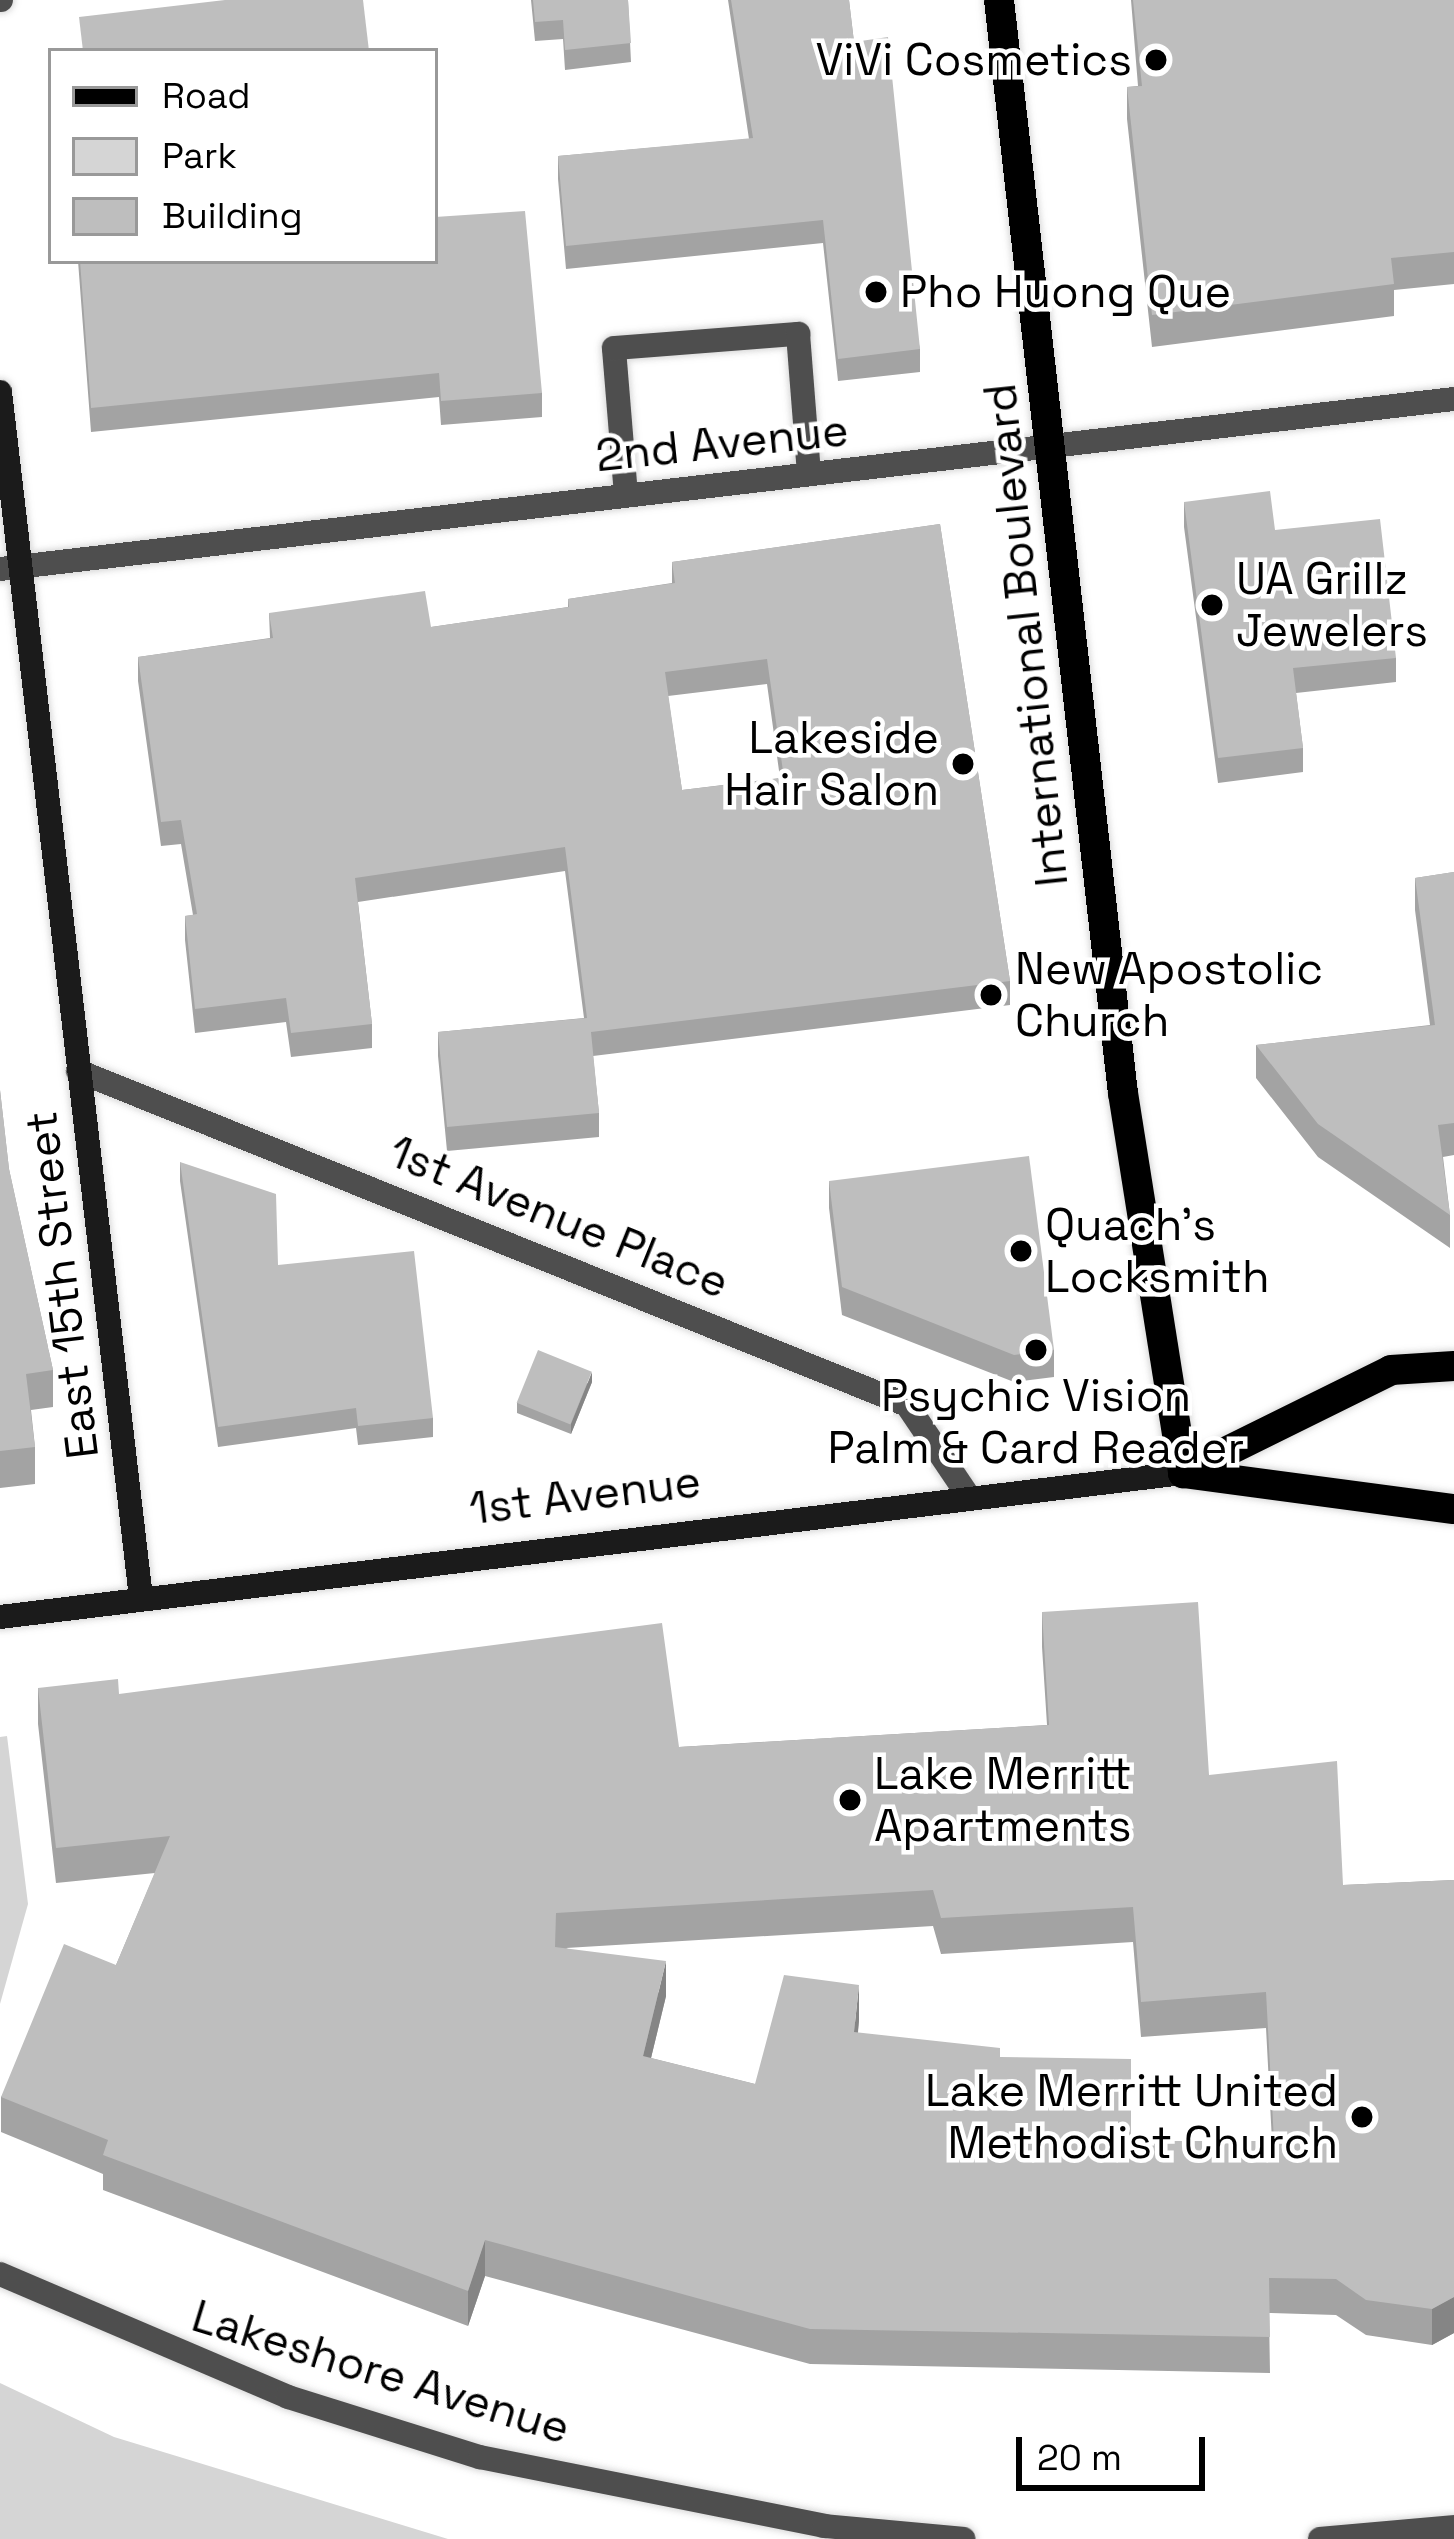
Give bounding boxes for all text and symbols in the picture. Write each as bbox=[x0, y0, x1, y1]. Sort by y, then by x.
place label: ViVi Cosmetics bbox=[815, 33, 1132, 87]
marker: ViVi Cosmetics bbox=[1143, 47, 1169, 73]
legend bbox=[48, 48, 438, 264]
text: Road bbox=[162, 73, 250, 119]
text: Park bbox=[162, 133, 237, 179]
text: Building bbox=[162, 193, 303, 239]
place label: Pho Huong Que bbox=[900, 265, 1231, 319]
marker: Pho Huong Que bbox=[863, 279, 889, 305]
street label: International Boulevard bbox=[973, 381, 1079, 889]
street label: 2nd Avenue bbox=[593, 403, 851, 483]
place label: UA Grillz Jewelers bbox=[1236, 552, 1428, 658]
marker: UA Grillz Jewelers bbox=[1199, 592, 1225, 618]
place label: Lakeside Hair Salon bbox=[724, 711, 939, 817]
marker: Lakeside Hair Salon bbox=[950, 751, 976, 777]
place label: New Apostolic Church bbox=[1015, 942, 1324, 1048]
marker: New Apostolic Church bbox=[978, 982, 1004, 1008]
street label: East 15th Street bbox=[14, 1108, 110, 1462]
street label: 1st Avenue Place bbox=[381, 1124, 737, 1310]
place label: Quach's Locksmith bbox=[1045, 1198, 1269, 1304]
marker: Quach's Locksmith bbox=[1008, 1238, 1034, 1264]
marker: Psychic Vision Palm & Card Reader bbox=[1023, 1337, 1049, 1363]
place label: Psychic Vision Palm & Card Reader bbox=[828, 1369, 1244, 1475]
street label: 1st Avenue bbox=[466, 1454, 704, 1536]
place label: Lake Merritt Apartments bbox=[874, 1747, 1132, 1853]
marker: Lake Merritt Apartments bbox=[837, 1787, 863, 1813]
place label: Lake Merritt United Methodist Church bbox=[925, 2064, 1338, 2170]
marker: Lake Merritt United Methodist Church bbox=[1349, 2104, 1375, 2130]
street label: Lakeshore Avenue bbox=[185, 2289, 577, 2455]
scale bar bbox=[1022, 2413, 1211, 2487]
text: 20 m bbox=[1037, 2435, 1122, 2481]

